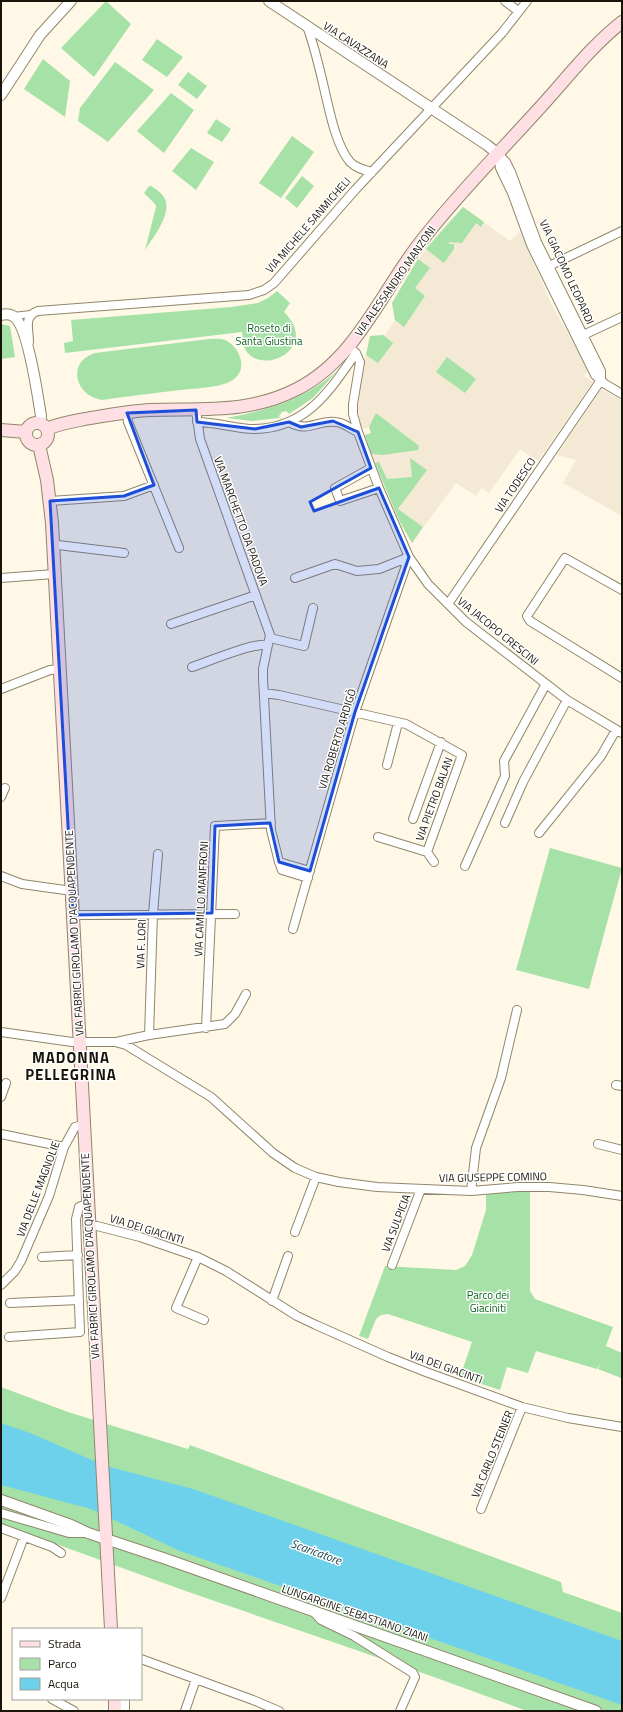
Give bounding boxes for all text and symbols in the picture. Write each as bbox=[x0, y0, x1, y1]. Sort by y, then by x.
street label: VIA CAVAZZANA bbox=[320, 18, 392, 72]
street label: VIA MICHELE SANMICHELI bbox=[262, 174, 354, 276]
street label: VIA GIACOMO LEOPARDI bbox=[536, 217, 598, 327]
street label: VIA ALESSANDRO MANZONI bbox=[351, 222, 439, 340]
park label: Roseto di Santa Giustina bbox=[236, 320, 303, 349]
street label: VIA MARCHETTO DA PADOVA bbox=[210, 454, 272, 588]
street label: VIA TODESCO bbox=[491, 454, 539, 516]
street label: VIA JACOPO CRESCINI bbox=[454, 593, 542, 669]
street label: VIA ROBERTO ARDIGÒ bbox=[314, 687, 360, 791]
street label: VIA PIETRO BALAN bbox=[411, 755, 457, 843]
street label: VIA FABRICI GIROLAMO D'ACQUAPENDENTE bbox=[61, 830, 87, 1036]
street label: VIA CAMILLO MANFRONI bbox=[190, 841, 212, 957]
street label: VIA F. LORI bbox=[132, 919, 150, 969]
district label: MADONNA PELLEGRINA bbox=[25, 1046, 117, 1086]
street label: VIA DELLE MAGNOLIE bbox=[12, 1139, 64, 1239]
street label: VIA FABRICI GIROLAMO D'ACQUAPENDENTE bbox=[77, 1153, 103, 1359]
street label: VIA GIUSEPPE COMINO bbox=[439, 1168, 547, 1186]
street label: VIA SULPICIA bbox=[378, 1191, 415, 1254]
street label: VIA DEI GIACINTI bbox=[108, 1210, 186, 1248]
park label: Parco dei Giaciniti bbox=[467, 1287, 509, 1316]
street label: VIA DEI GIACINTI bbox=[407, 1346, 485, 1388]
street label: VIA CARLO STEINER bbox=[467, 1408, 517, 1500]
water label: Scaricatore bbox=[288, 1534, 346, 1570]
street label: LUNGARGINE SEBASTIANO ZIANI bbox=[280, 1580, 430, 1646]
legend bbox=[12, 1628, 142, 1700]
text: Strada bbox=[48, 1634, 81, 1653]
text: Parco bbox=[48, 1654, 77, 1673]
text: Acqua bbox=[48, 1674, 79, 1693]

